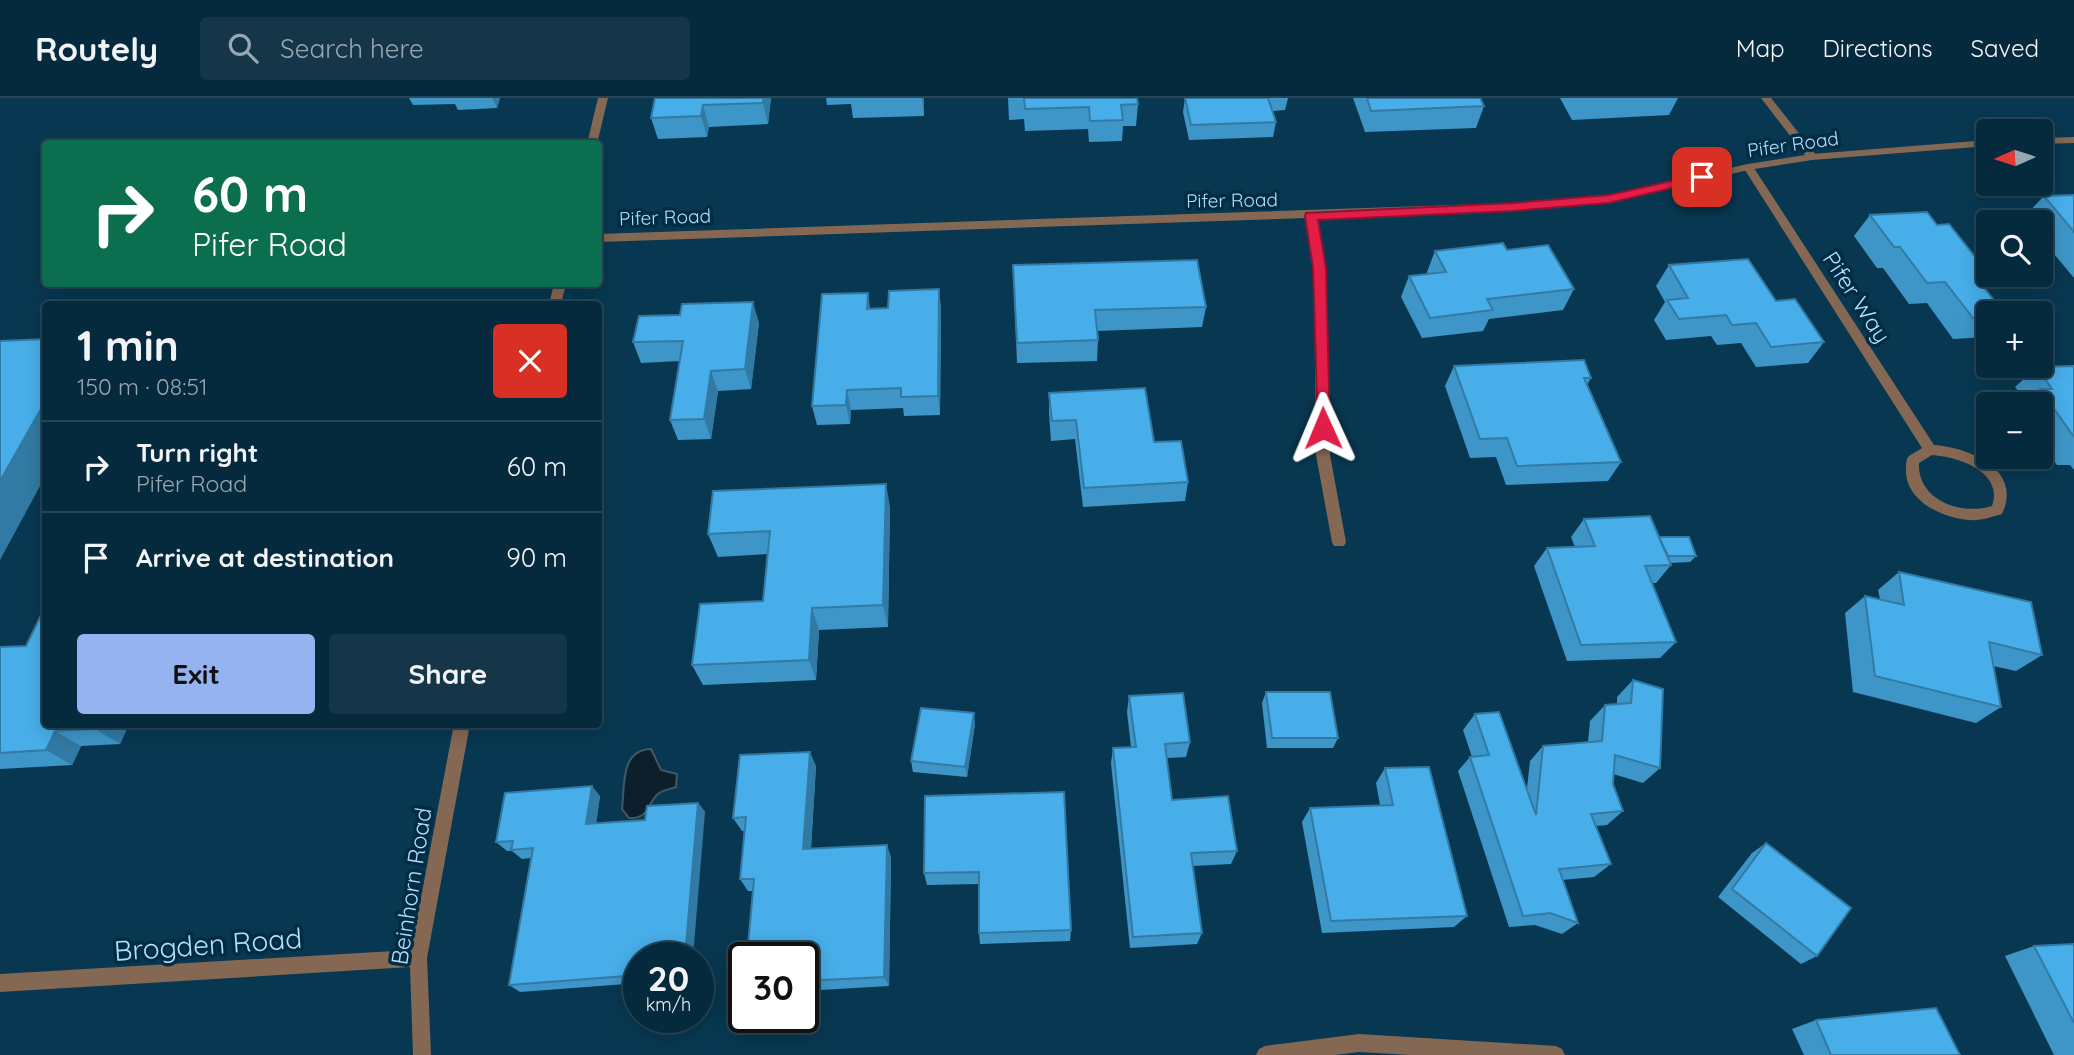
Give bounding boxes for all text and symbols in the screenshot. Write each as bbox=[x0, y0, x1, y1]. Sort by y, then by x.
search box bbox=[200, 17, 690, 80]
text: Routely bbox=[35, 28, 158, 69]
icon: search bbox=[224, 29, 262, 67]
text: Search here bbox=[280, 32, 424, 65]
text: Map bbox=[1736, 33, 1785, 63]
text: Directions bbox=[1823, 33, 1933, 63]
text: Saved bbox=[1971, 33, 2039, 63]
north arrow bbox=[1976, 119, 2053, 196]
map controls bbox=[1976, 119, 2053, 469]
street label: Pifer Road bbox=[1746, 126, 1840, 162]
pin bbox=[1672, 147, 1732, 207]
icon: arrive bbox=[1683, 158, 1721, 196]
text: 60 m bbox=[192, 163, 308, 224]
icon: right bbox=[77, 168, 168, 259]
street label: Pifer Road bbox=[1186, 187, 1278, 213]
street label: Pifer Road bbox=[619, 203, 711, 231]
button: search bbox=[1976, 210, 2053, 287]
text: Pifer Road bbox=[192, 224, 347, 264]
street label: Pifer Way bbox=[1817, 246, 1897, 348]
button: + bbox=[1976, 301, 2053, 378]
text: 1 min bbox=[77, 319, 179, 372]
button: close bbox=[493, 324, 567, 398]
text: 150 m · 08:51 bbox=[77, 372, 207, 401]
position arrow bbox=[1286, 391, 1360, 465]
button: − bbox=[1976, 392, 2053, 469]
text: Turn right bbox=[136, 436, 258, 469]
icon: right bbox=[77, 448, 115, 486]
text: 60 m bbox=[507, 450, 567, 483]
text: Pifer Road bbox=[136, 469, 247, 498]
icon: arrive bbox=[77, 539, 115, 577]
text: Arrive at destination bbox=[136, 541, 394, 574]
text: 90 m bbox=[506, 541, 567, 574]
button: Exit bbox=[77, 634, 315, 714]
button: Share bbox=[329, 634, 567, 714]
street label: Beinhorn Road bbox=[384, 805, 438, 967]
street label: Brogden Road bbox=[113, 920, 303, 968]
speed limit sign: 30 bbox=[728, 942, 819, 1033]
text: 20 bbox=[648, 956, 689, 1000]
text: km/h bbox=[646, 993, 691, 1016]

